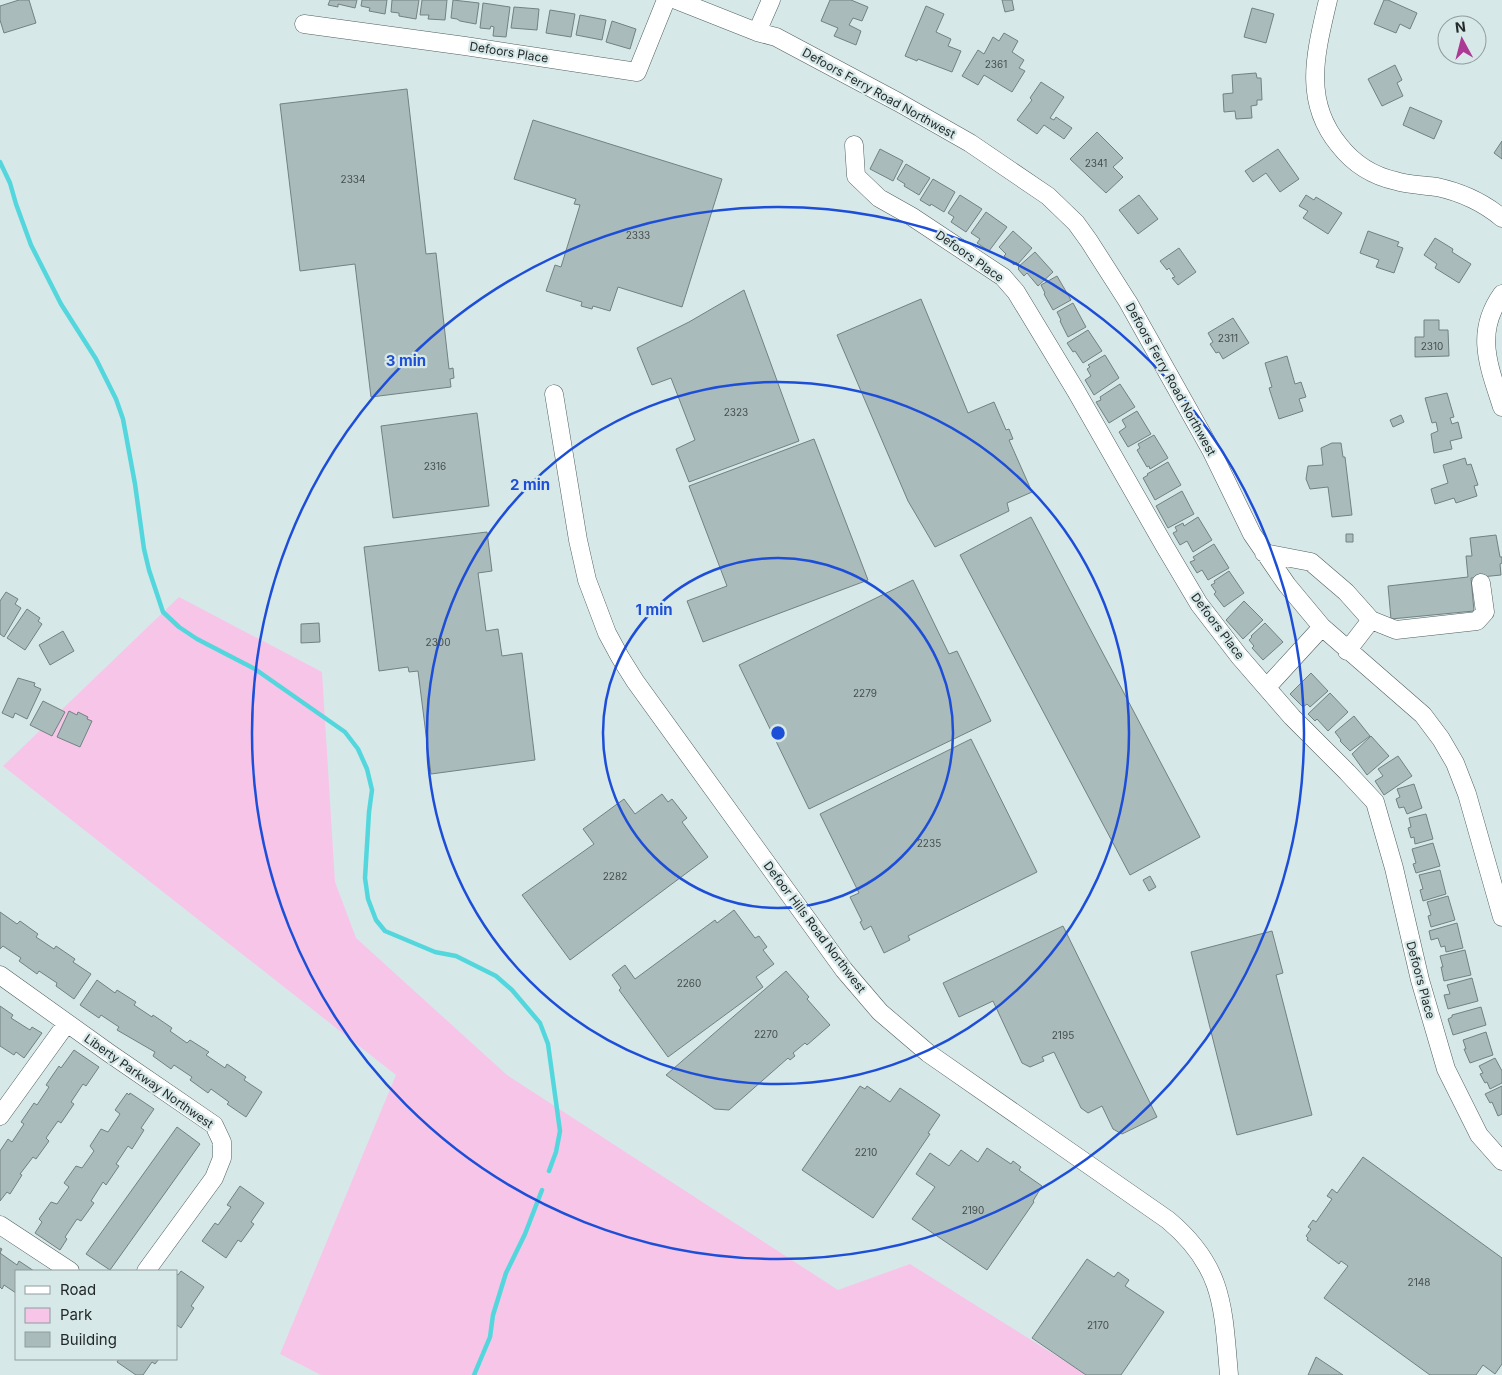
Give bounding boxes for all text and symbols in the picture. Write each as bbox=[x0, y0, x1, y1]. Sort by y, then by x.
north arrow bbox=[1437, 15, 1487, 65]
text: N bbox=[1454, 18, 1467, 36]
street label: Defoors Place bbox=[469, 38, 549, 66]
street label: Defoors Ferry Road Northwest bbox=[800, 45, 958, 141]
house number: 2361 bbox=[985, 58, 1007, 70]
house number: 2341 bbox=[1085, 157, 1107, 169]
house number: 2334 bbox=[341, 173, 365, 185]
street label: Defoors Place bbox=[933, 227, 1007, 285]
house number: 2333 bbox=[626, 229, 650, 241]
street label: Defoors Ferry Road Northwest bbox=[1123, 300, 1219, 458]
house number: 2311 bbox=[1218, 332, 1238, 344]
house number: 2310 bbox=[1421, 340, 1443, 352]
text: 3 min bbox=[386, 351, 426, 370]
house number: 2323 bbox=[724, 406, 748, 418]
house number: 2316 bbox=[424, 460, 446, 472]
text: 2 min bbox=[510, 475, 550, 494]
street label: Defoors Place bbox=[1188, 590, 1248, 662]
text: 1 min bbox=[635, 600, 673, 619]
house number: 2300 bbox=[426, 636, 450, 648]
house number: 2279 bbox=[853, 687, 877, 699]
centre of rings bbox=[769, 724, 787, 742]
house number: 2235 bbox=[917, 837, 941, 849]
street label: Defoor Hills Road Northwest bbox=[761, 858, 869, 996]
house number: 2282 bbox=[603, 870, 627, 882]
street label: Defoors Place bbox=[1403, 940, 1439, 1020]
house number: 2260 bbox=[677, 977, 701, 989]
house number: 2270 bbox=[754, 1028, 778, 1040]
house number: 2195 bbox=[1052, 1029, 1074, 1041]
street label: Liberty Parkway Northwest bbox=[82, 1031, 216, 1131]
house number: 2210 bbox=[855, 1146, 877, 1158]
house number: 2190 bbox=[962, 1204, 984, 1216]
legend bbox=[15, 1270, 178, 1360]
house number: 2148 bbox=[1408, 1276, 1430, 1288]
text: Road bbox=[60, 1280, 96, 1299]
text: Park bbox=[60, 1305, 93, 1324]
house number: 2170 bbox=[1087, 1319, 1109, 1331]
text: Building bbox=[60, 1330, 117, 1349]

